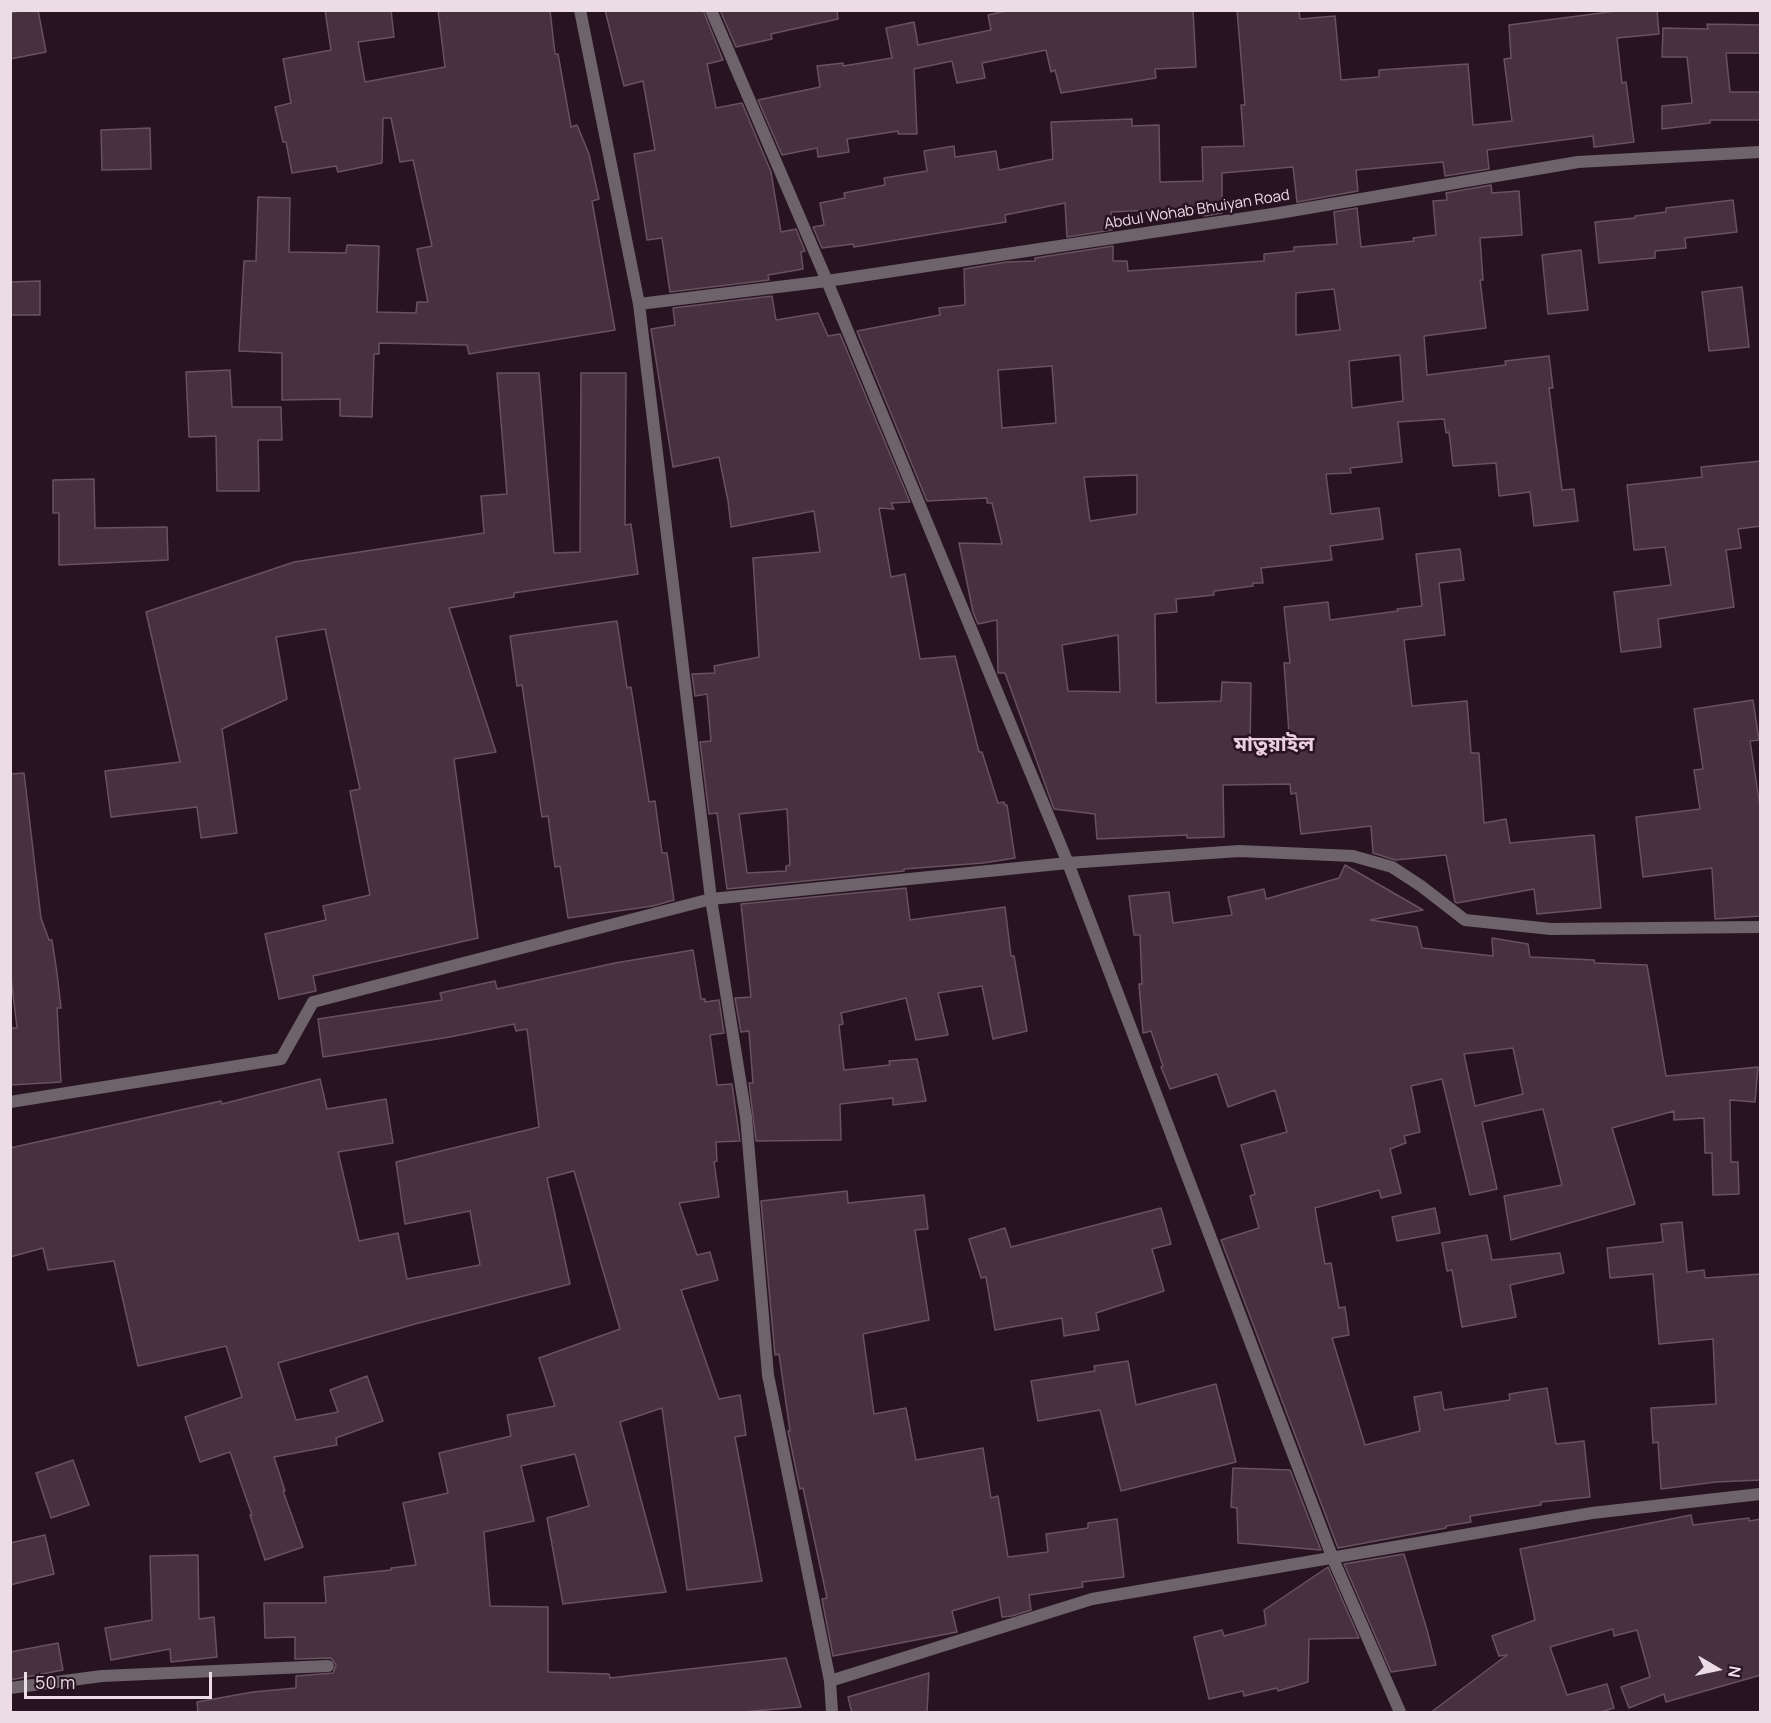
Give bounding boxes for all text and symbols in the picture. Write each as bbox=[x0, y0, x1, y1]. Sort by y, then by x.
street label: Abdul Wohab Bhuiyan Road bbox=[1103, 186, 1291, 234]
district label: মাতুয়াইল bbox=[1234, 732, 1314, 758]
north arrow bbox=[1687, 1639, 1747, 1699]
scale bar bbox=[27, 1660, 214, 1698]
text: N bbox=[1723, 1664, 1747, 1679]
text: 50 m bbox=[35, 1670, 75, 1694]

